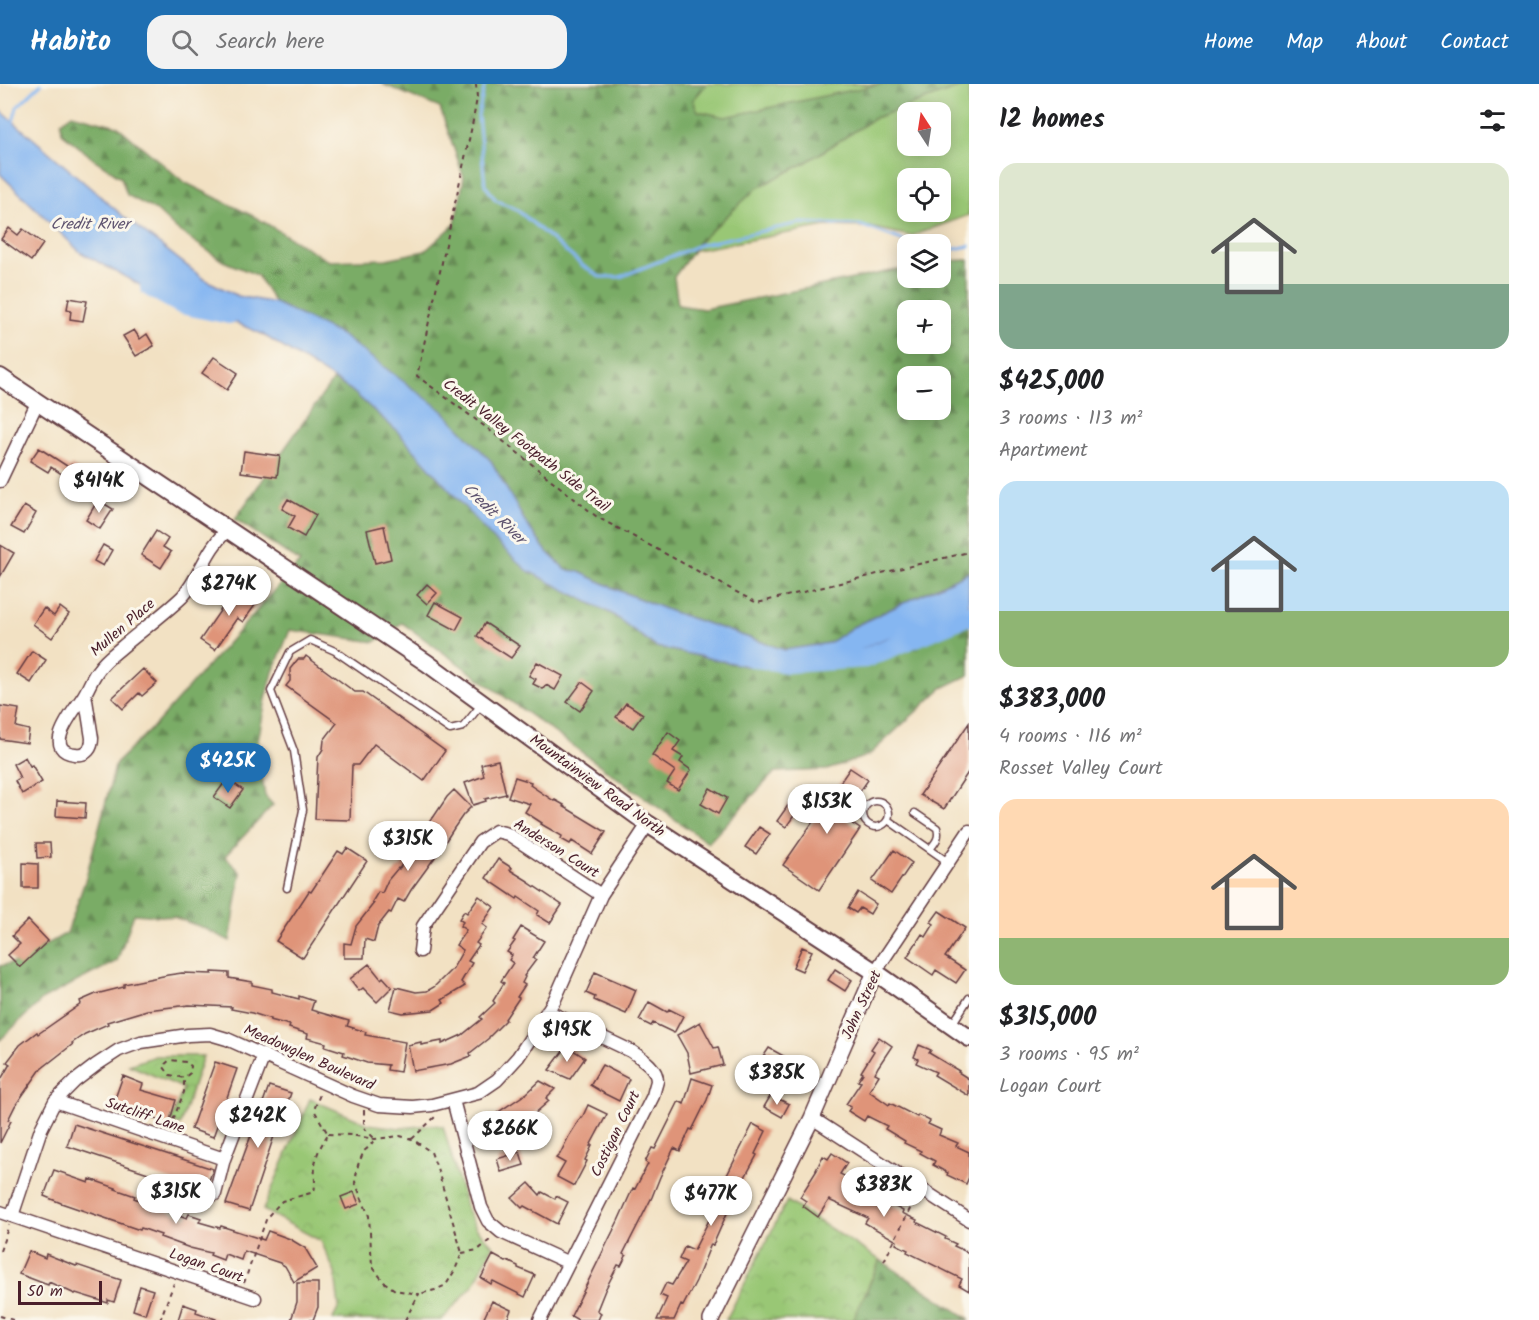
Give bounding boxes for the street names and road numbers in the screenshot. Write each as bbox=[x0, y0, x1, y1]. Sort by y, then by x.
street label: Credit Valley Footpath Side Trail bbox=[437, 373, 615, 519]
street label: Mullen Place bbox=[85, 593, 161, 663]
street label: Mountainview Road North bbox=[524, 728, 670, 844]
street label: Anderson Court bbox=[508, 813, 604, 885]
street label: John Street bbox=[836, 966, 889, 1044]
street label: Meadowglen Boulevard bbox=[240, 1018, 379, 1098]
street label: Costigan Court bbox=[585, 1087, 647, 1181]
street label: Sutcliff Lane bbox=[102, 1091, 188, 1141]
street label: Logan Court bbox=[166, 1242, 246, 1290]

